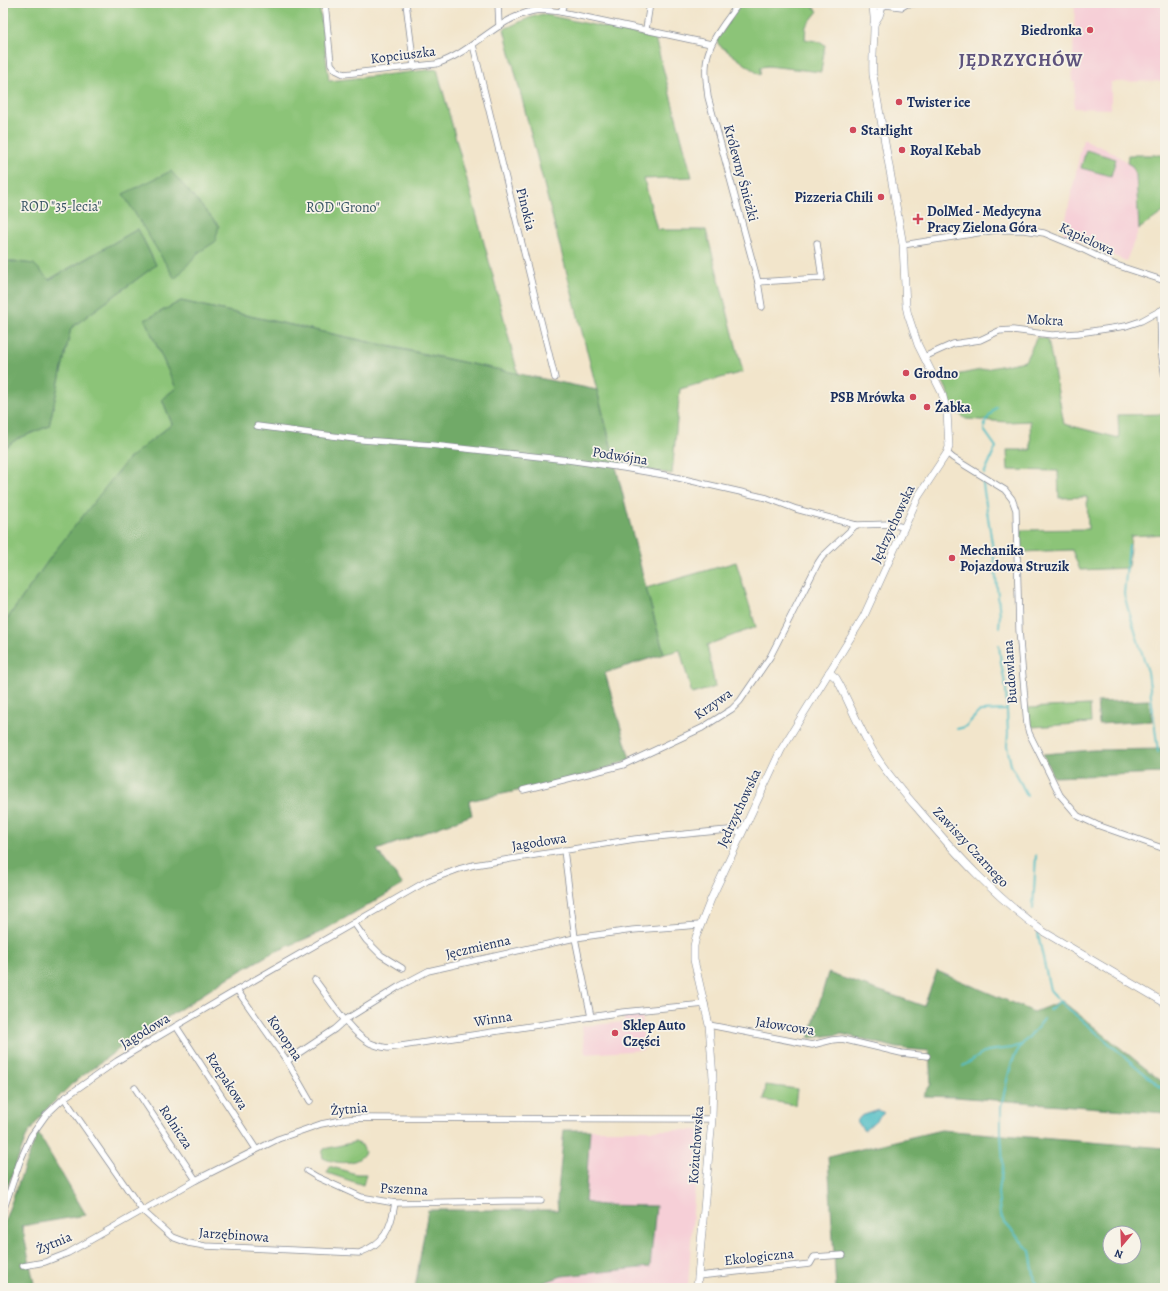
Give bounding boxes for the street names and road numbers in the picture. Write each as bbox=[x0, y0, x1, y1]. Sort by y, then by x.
street label: Kopciuszka bbox=[369, 42, 437, 68]
street label: Królewny Śnieżki bbox=[719, 122, 763, 224]
street label: Pinokia bbox=[512, 186, 541, 233]
street label: Kąpielowa bbox=[1056, 218, 1118, 260]
street label: Mokra bbox=[1026, 310, 1065, 330]
street label: Podwójna bbox=[591, 442, 650, 470]
street label: Jędrzychowska bbox=[867, 481, 920, 566]
street label: Budowlana bbox=[998, 639, 1022, 705]
street label: Krzywa bbox=[690, 684, 736, 724]
street label: Jędrzychowska bbox=[713, 765, 766, 850]
street label: Zawiszy Czarnego bbox=[929, 803, 1013, 891]
street label: Jagodowa bbox=[510, 828, 568, 856]
street label: Jęczmienna bbox=[444, 930, 513, 964]
street label: Winna bbox=[472, 1007, 514, 1032]
street label: Jagodowa bbox=[116, 1008, 174, 1053]
street label: Konopna bbox=[263, 1011, 308, 1065]
street label: Jałowcowa bbox=[754, 1012, 816, 1040]
street label: Rzepakowa bbox=[201, 1049, 253, 1114]
street label: Żytnia bbox=[330, 1098, 369, 1120]
street label: Rolnicza bbox=[155, 1101, 198, 1153]
street label: Kożuchowska bbox=[684, 1105, 708, 1185]
street label: Pszenna bbox=[380, 1178, 429, 1200]
street label: Jarzębinowa bbox=[198, 1223, 270, 1247]
street label: Żytnia bbox=[33, 1227, 75, 1259]
street label: Ekologiczna bbox=[723, 1244, 795, 1270]

